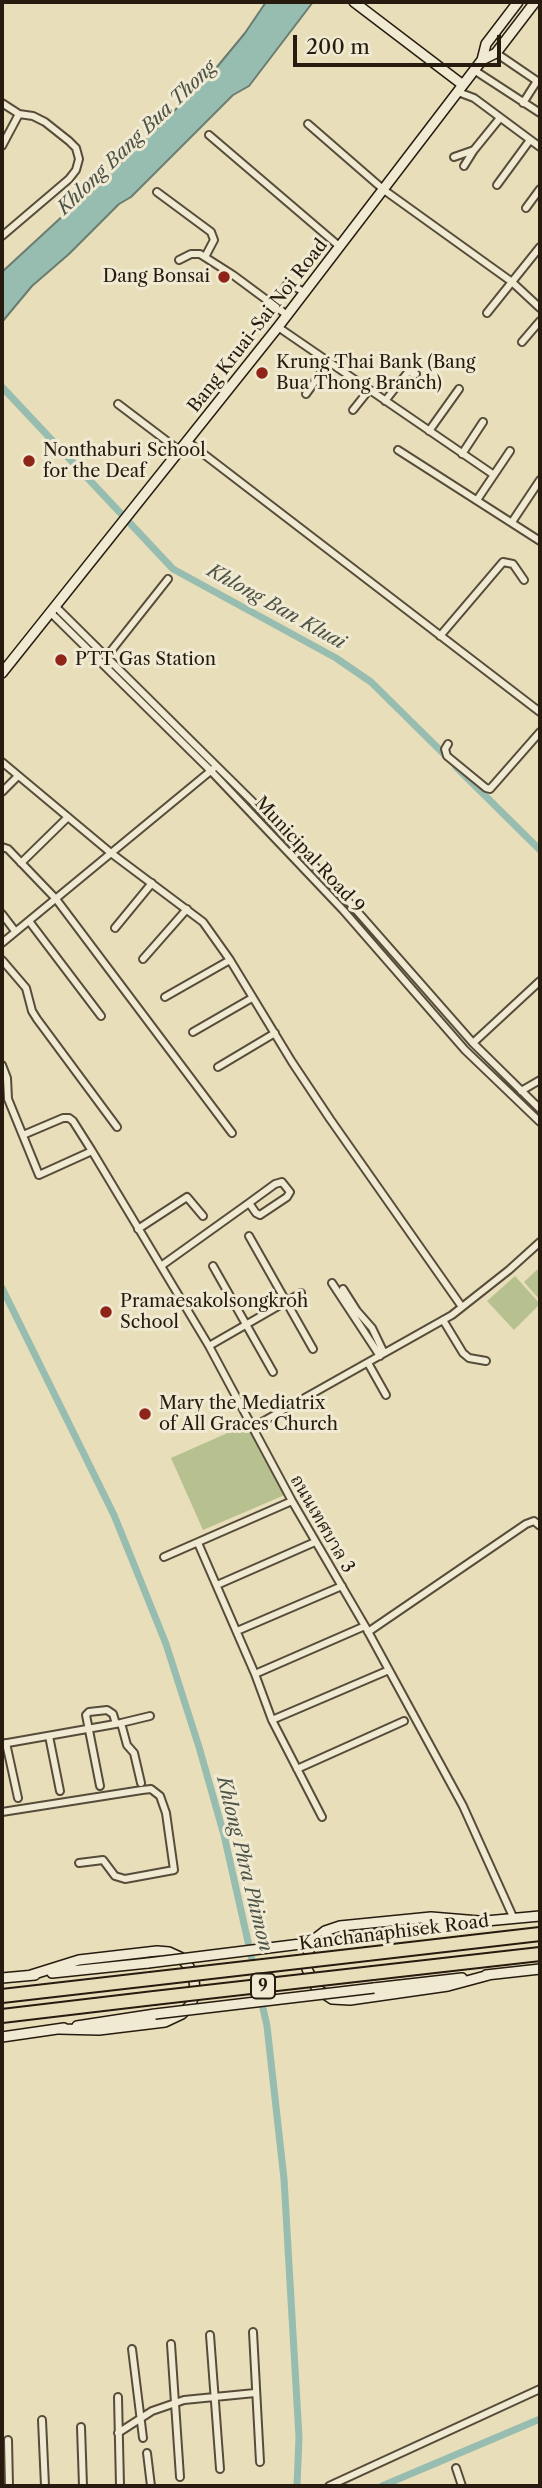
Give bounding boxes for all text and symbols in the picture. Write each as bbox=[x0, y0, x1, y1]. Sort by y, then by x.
scale bar bbox=[297, 21, 505, 65]
text: 200 m bbox=[306, 34, 370, 59]
water label: Khlong Bang Bua Thong bbox=[53, 56, 221, 220]
street label: Bang Kruai-Sai Noi Road bbox=[184, 235, 332, 417]
place label: Dang Bonsai bbox=[103, 266, 210, 288]
marker: Dang Bonsai bbox=[216, 269, 232, 285]
place label: Krung Thai Bank (Bang Bua Thong Branch) bbox=[276, 352, 476, 394]
marker: Krung Thai Bank (Bang Bua Thong Branch) bbox=[254, 365, 270, 381]
place label: Nonthaburi School for the Deaf bbox=[43, 440, 206, 482]
marker: Nonthaburi School for the Deaf bbox=[21, 453, 37, 469]
water label: Khlong Ban Kluai bbox=[203, 560, 349, 654]
place label: PTT Gas Station bbox=[75, 649, 216, 671]
marker: PTT Gas Station bbox=[53, 652, 69, 668]
street label: Municipal Road 9 bbox=[250, 792, 368, 918]
place label: Pramaesakolsongkroh School bbox=[120, 1291, 308, 1334]
marker: Pramaesakolsongkroh School bbox=[98, 1304, 114, 1320]
place label: Mary the Mediatrix of All Graces Church bbox=[159, 1393, 338, 1436]
marker: Mary the Mediatrix of All Graces Church bbox=[137, 1406, 153, 1422]
street label: ถนนเทศบาล 3 bbox=[285, 1471, 359, 1577]
water label: Khlong Phra Phimon bbox=[211, 1774, 277, 1954]
street label: Kanchanaphisek Road bbox=[298, 1911, 490, 1955]
road number: 9 bbox=[251, 1974, 275, 1998]

